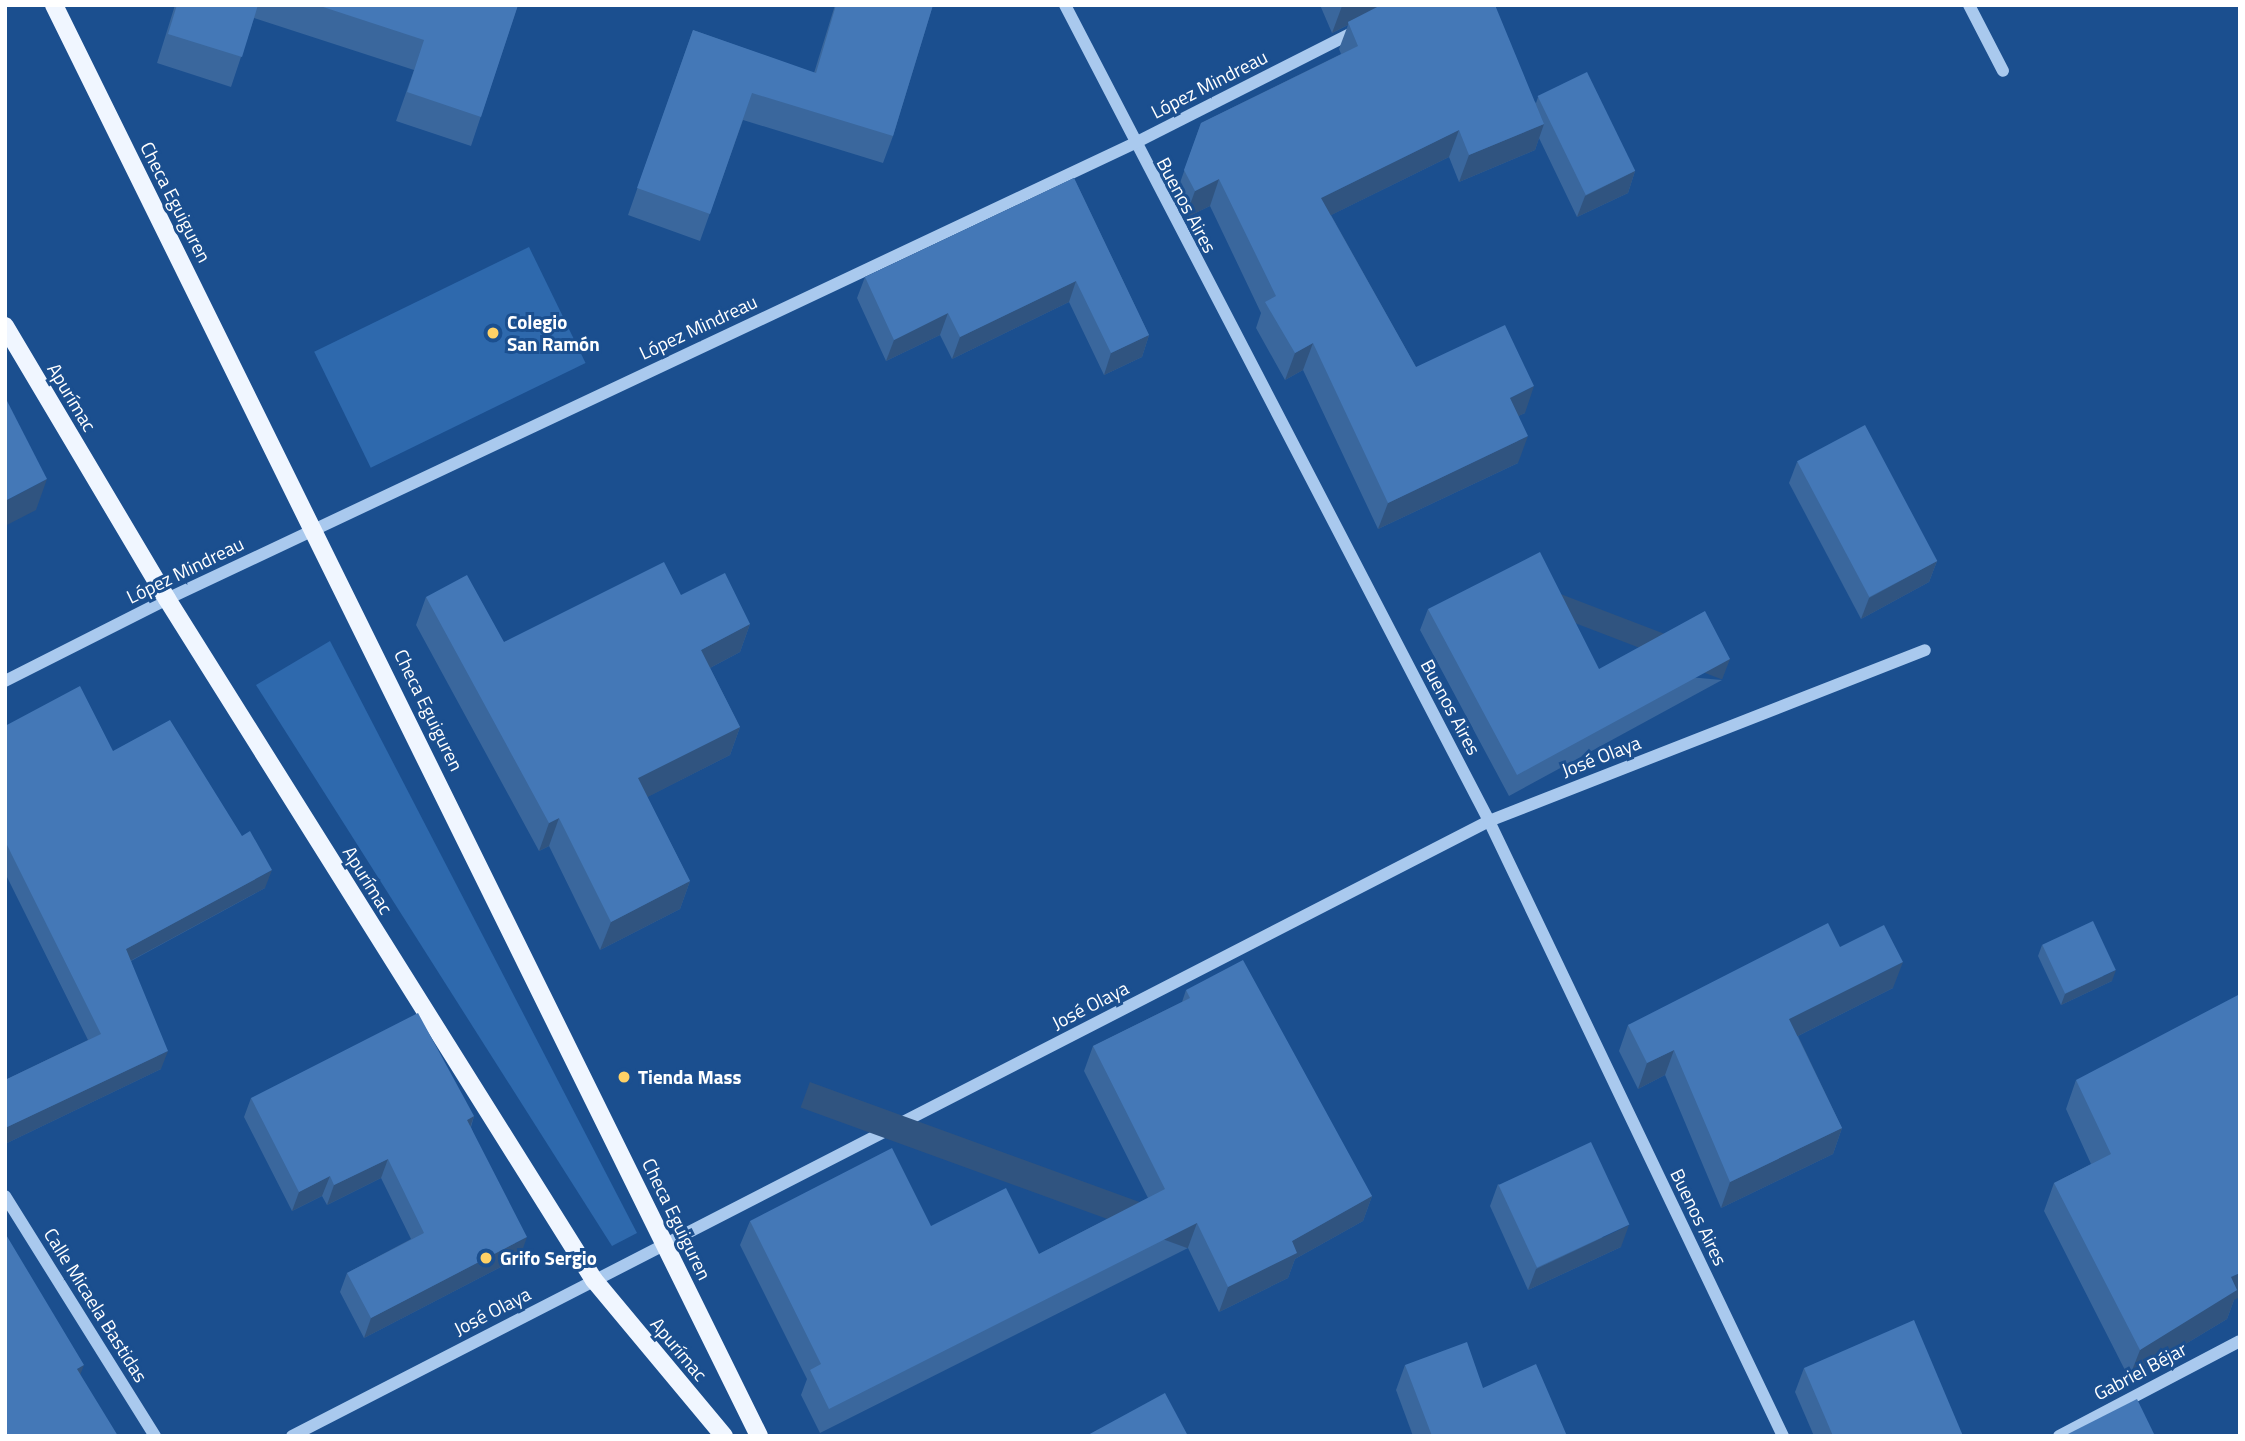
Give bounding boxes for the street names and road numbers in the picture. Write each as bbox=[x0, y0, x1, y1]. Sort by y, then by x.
street label: López Mindreau bbox=[1147, 45, 1271, 123]
street label: Checa Eguiguren bbox=[136, 138, 216, 266]
street label: Buenos Aires bbox=[1152, 153, 1222, 257]
street label: López Mindreau bbox=[635, 290, 761, 364]
street label: Apurímac bbox=[43, 359, 101, 435]
street label: López Mindreau bbox=[123, 532, 247, 608]
street label: Checa Eguiguren bbox=[390, 645, 468, 775]
street label: Buenos Aires bbox=[1416, 655, 1486, 759]
street label: José Olaya bbox=[1558, 730, 1644, 782]
street label: Apurímac bbox=[338, 842, 398, 918]
street label: José Olaya bbox=[1048, 976, 1132, 1034]
street label: Checa Eguiguren bbox=[638, 1154, 716, 1284]
street label: Buenos Aires bbox=[1666, 1165, 1732, 1269]
street label: Calle Micaela Bastidas bbox=[39, 1224, 153, 1386]
street label: José Olaya bbox=[450, 1282, 534, 1340]
street label: Apurímac bbox=[646, 1313, 712, 1385]
street label: Gabriel Béjar bbox=[2090, 1337, 2190, 1405]

